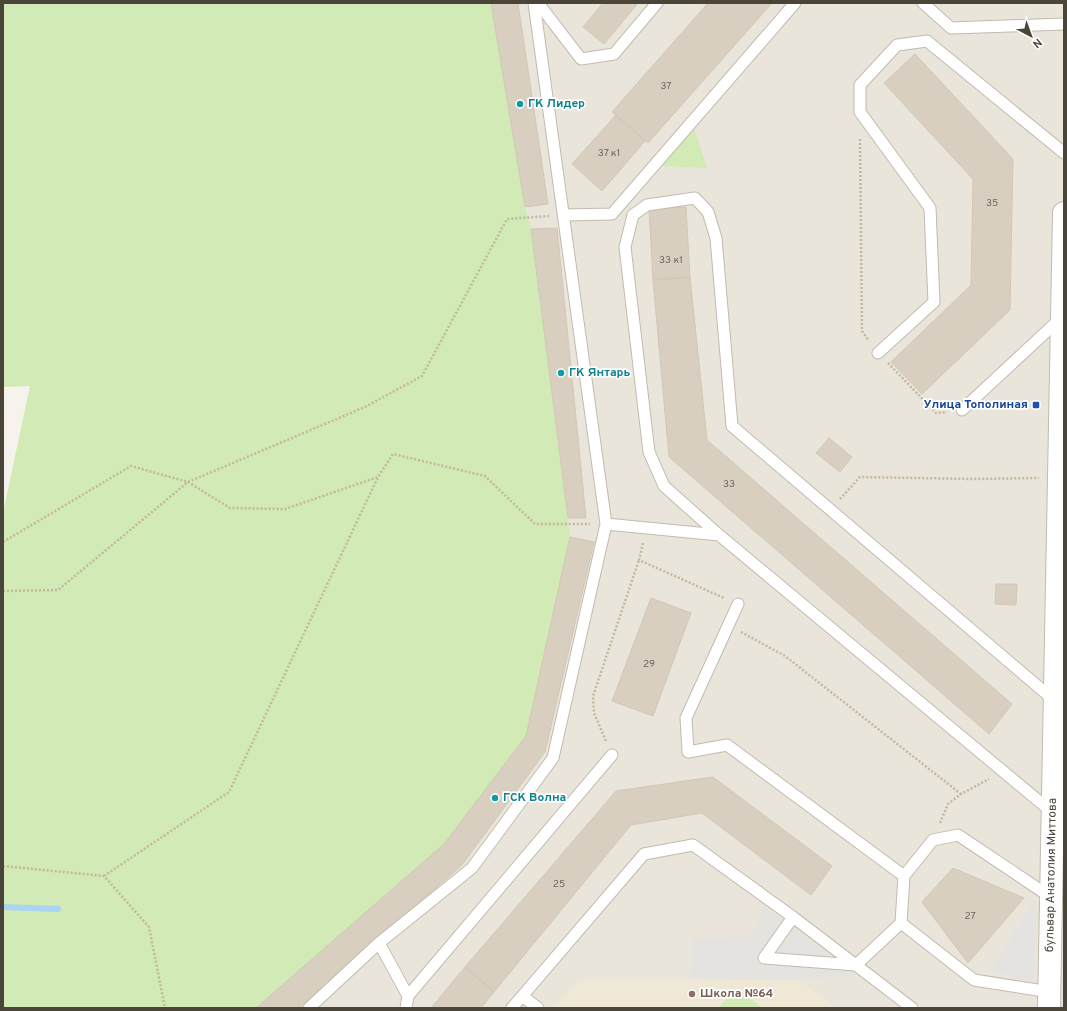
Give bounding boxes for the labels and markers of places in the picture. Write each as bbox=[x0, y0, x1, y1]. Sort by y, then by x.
place label: ГК Лидер bbox=[528, 96, 585, 112]
marker: ГК Лидер bbox=[515, 99, 525, 109]
place label: ГК Янтарь bbox=[569, 365, 631, 381]
marker: ГК Янтарь bbox=[556, 368, 566, 378]
place label: Улица Тополиная bbox=[923, 397, 1028, 413]
marker: Улица Тополиная bbox=[1031, 400, 1041, 410]
place label: ГСК Волна bbox=[503, 790, 566, 806]
marker: ГСК Волна bbox=[490, 793, 500, 803]
place label: Школа №64 bbox=[700, 986, 774, 1002]
marker: Школа №64 bbox=[687, 989, 697, 999]

